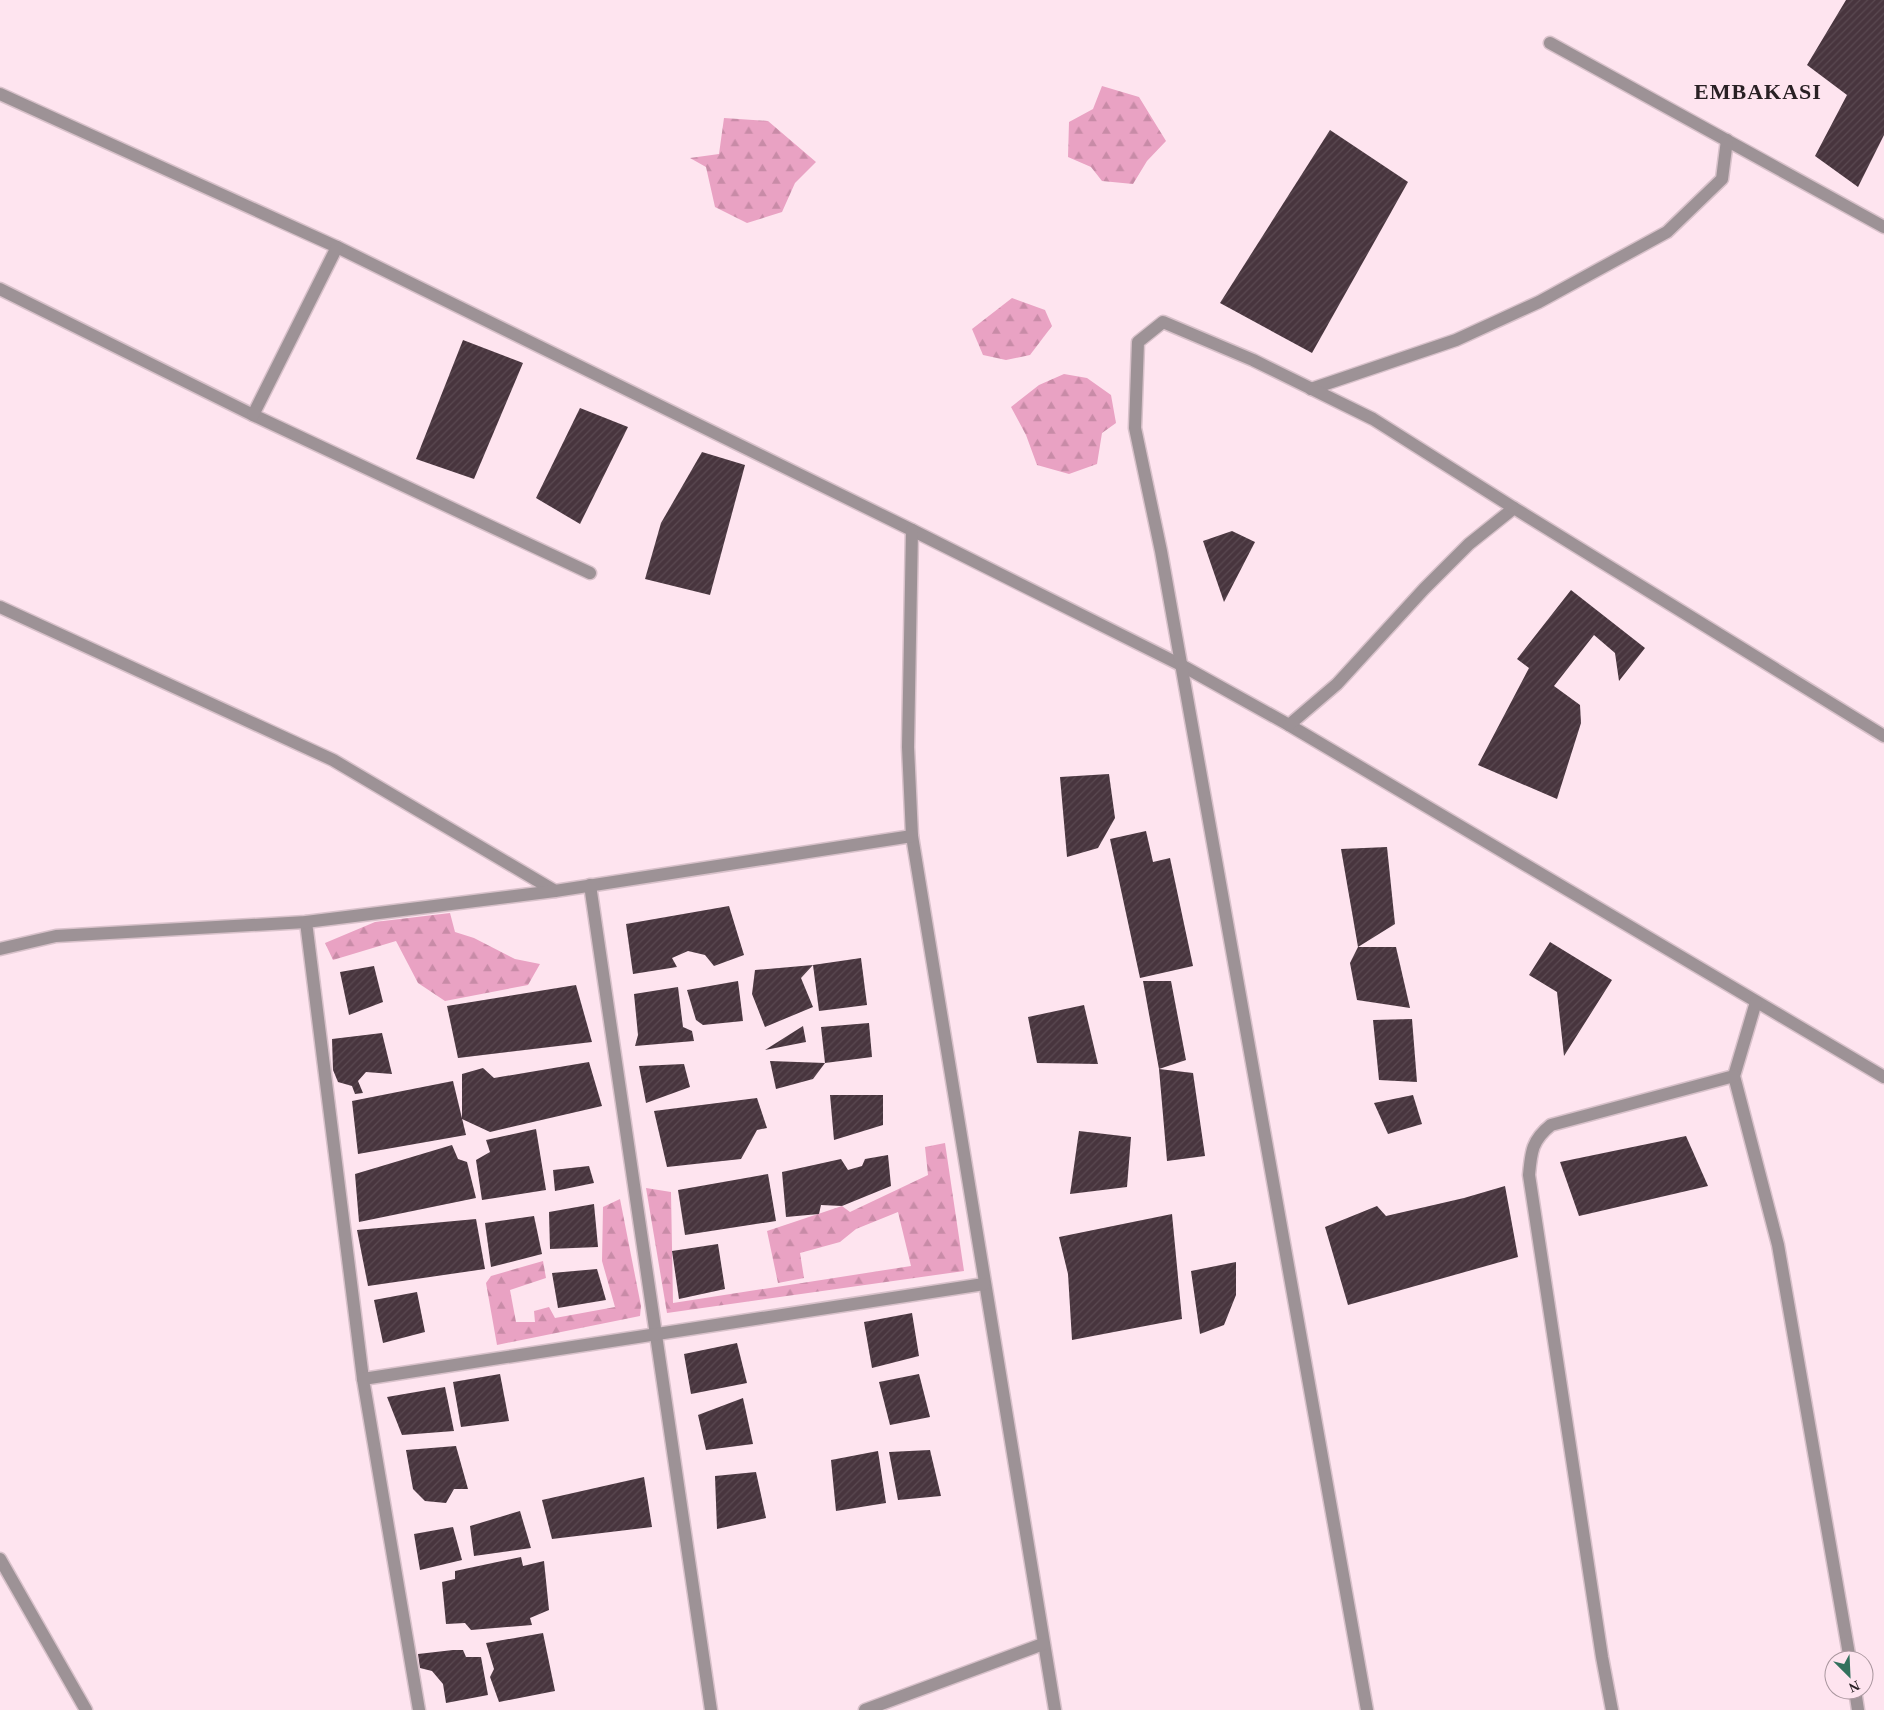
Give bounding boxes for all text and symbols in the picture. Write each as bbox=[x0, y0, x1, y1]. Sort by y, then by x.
district label: EMBAKASI bbox=[1694, 79, 1822, 104]
north arrow bbox=[1824, 1650, 1874, 1700]
text: N bbox=[1846, 1678, 1862, 1695]

